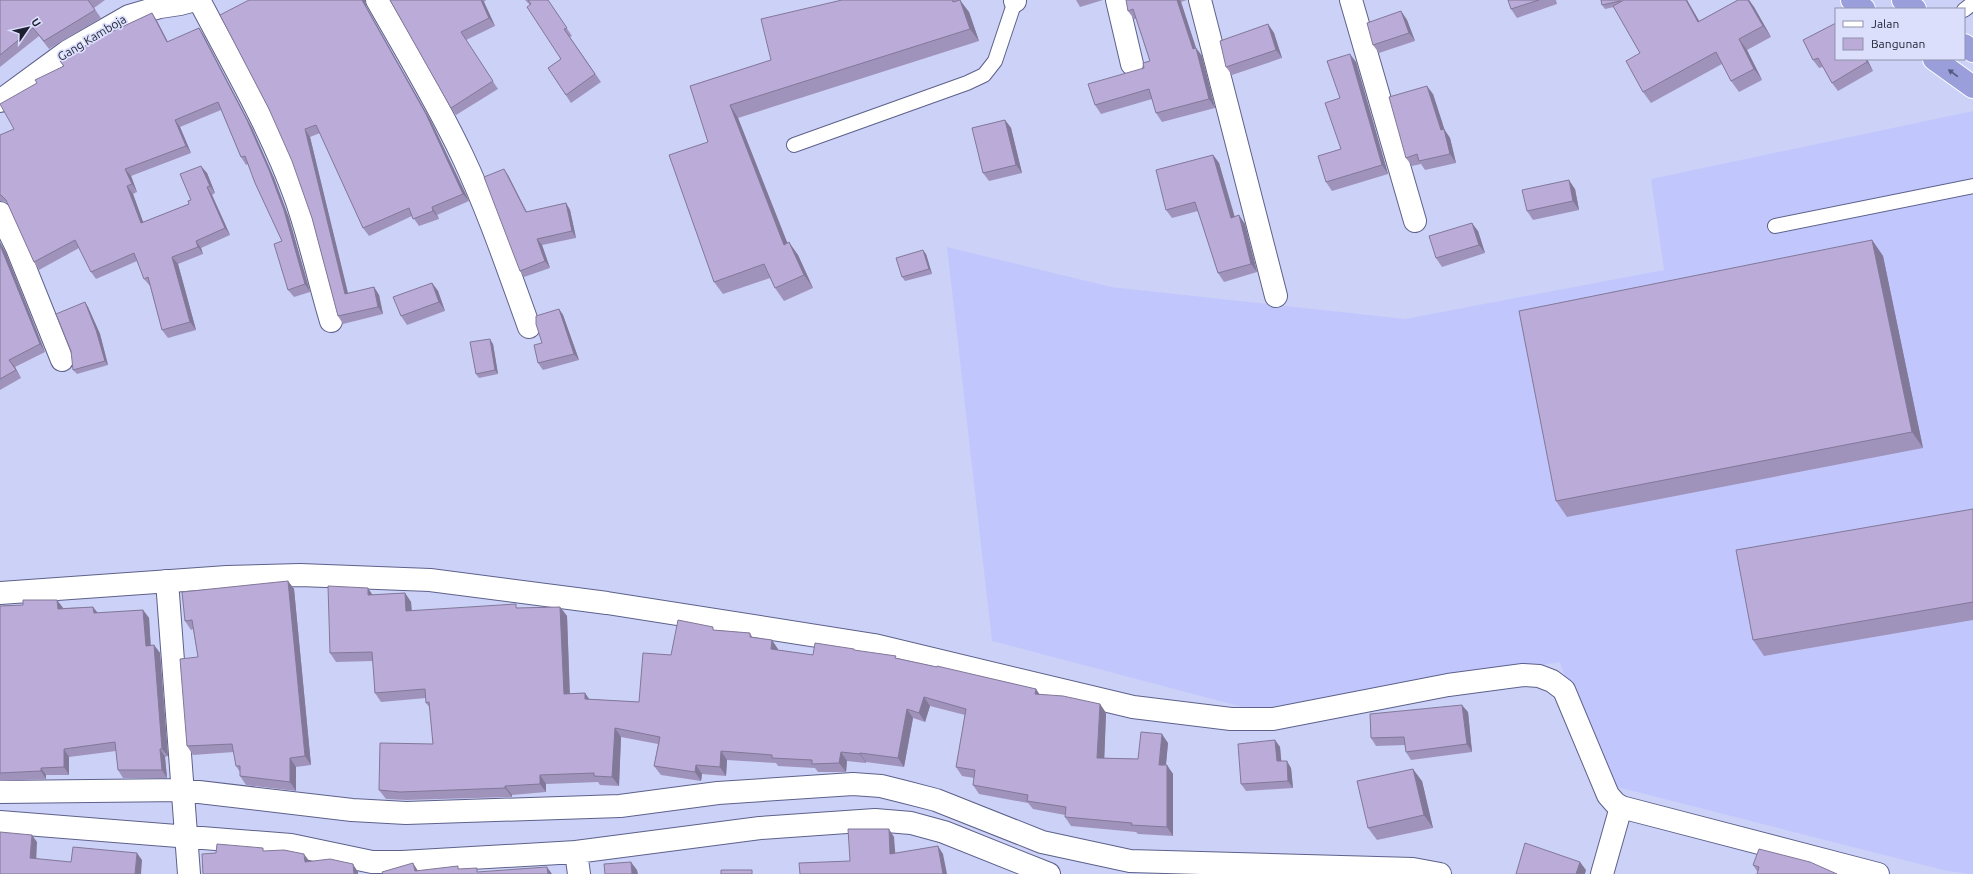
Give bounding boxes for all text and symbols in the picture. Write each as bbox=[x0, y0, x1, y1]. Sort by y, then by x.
north arrow bbox=[8, 8, 48, 48]
legend bbox=[1835, 8, 1965, 60]
street label: Gang Kamboja bbox=[55, 12, 128, 63]
text: U bbox=[29, 16, 43, 29]
text: Jalan bbox=[1871, 17, 1899, 30]
text: Bangunan bbox=[1871, 37, 1925, 50]
one-way arrow bbox=[1948, 69, 1959, 77]

